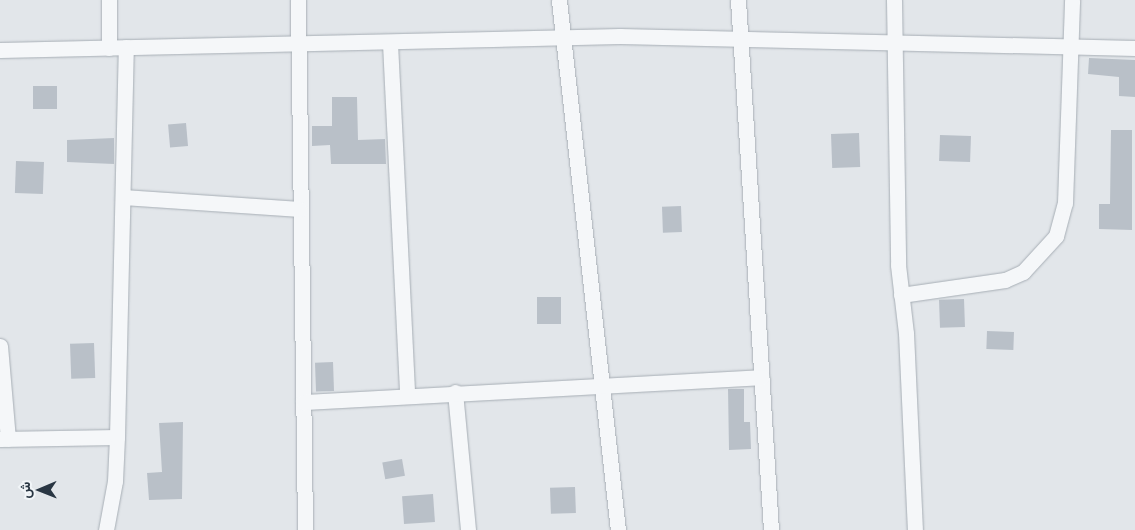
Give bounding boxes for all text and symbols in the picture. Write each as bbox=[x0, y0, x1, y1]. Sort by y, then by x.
north arrow bbox=[15, 465, 65, 515]
text: ش bbox=[15, 482, 34, 499]

